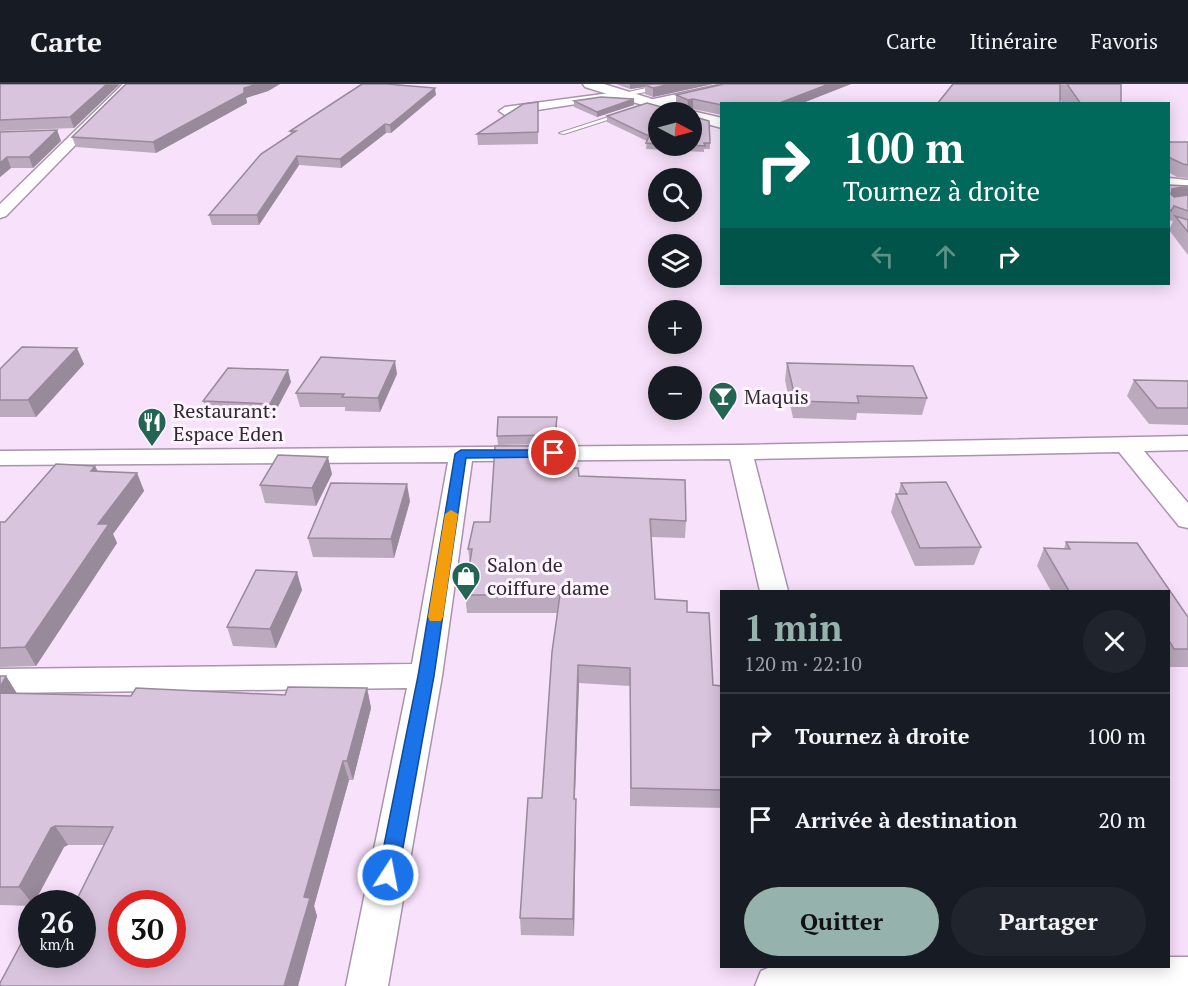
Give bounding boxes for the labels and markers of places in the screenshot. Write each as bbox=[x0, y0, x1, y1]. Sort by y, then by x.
bar icon: Maquis bbox=[707, 380, 739, 422]
place label: Maquis bbox=[744, 383, 809, 410]
place label: Restaurant: Espace Eden bbox=[173, 397, 283, 447]
restaurant icon: Restaurant: Espace Eden bbox=[136, 406, 168, 448]
pin bbox=[528, 427, 579, 478]
place label: Salon de coiffure dame bbox=[487, 551, 609, 601]
shop icon: Salon de coiffure dame bbox=[450, 560, 482, 602]

